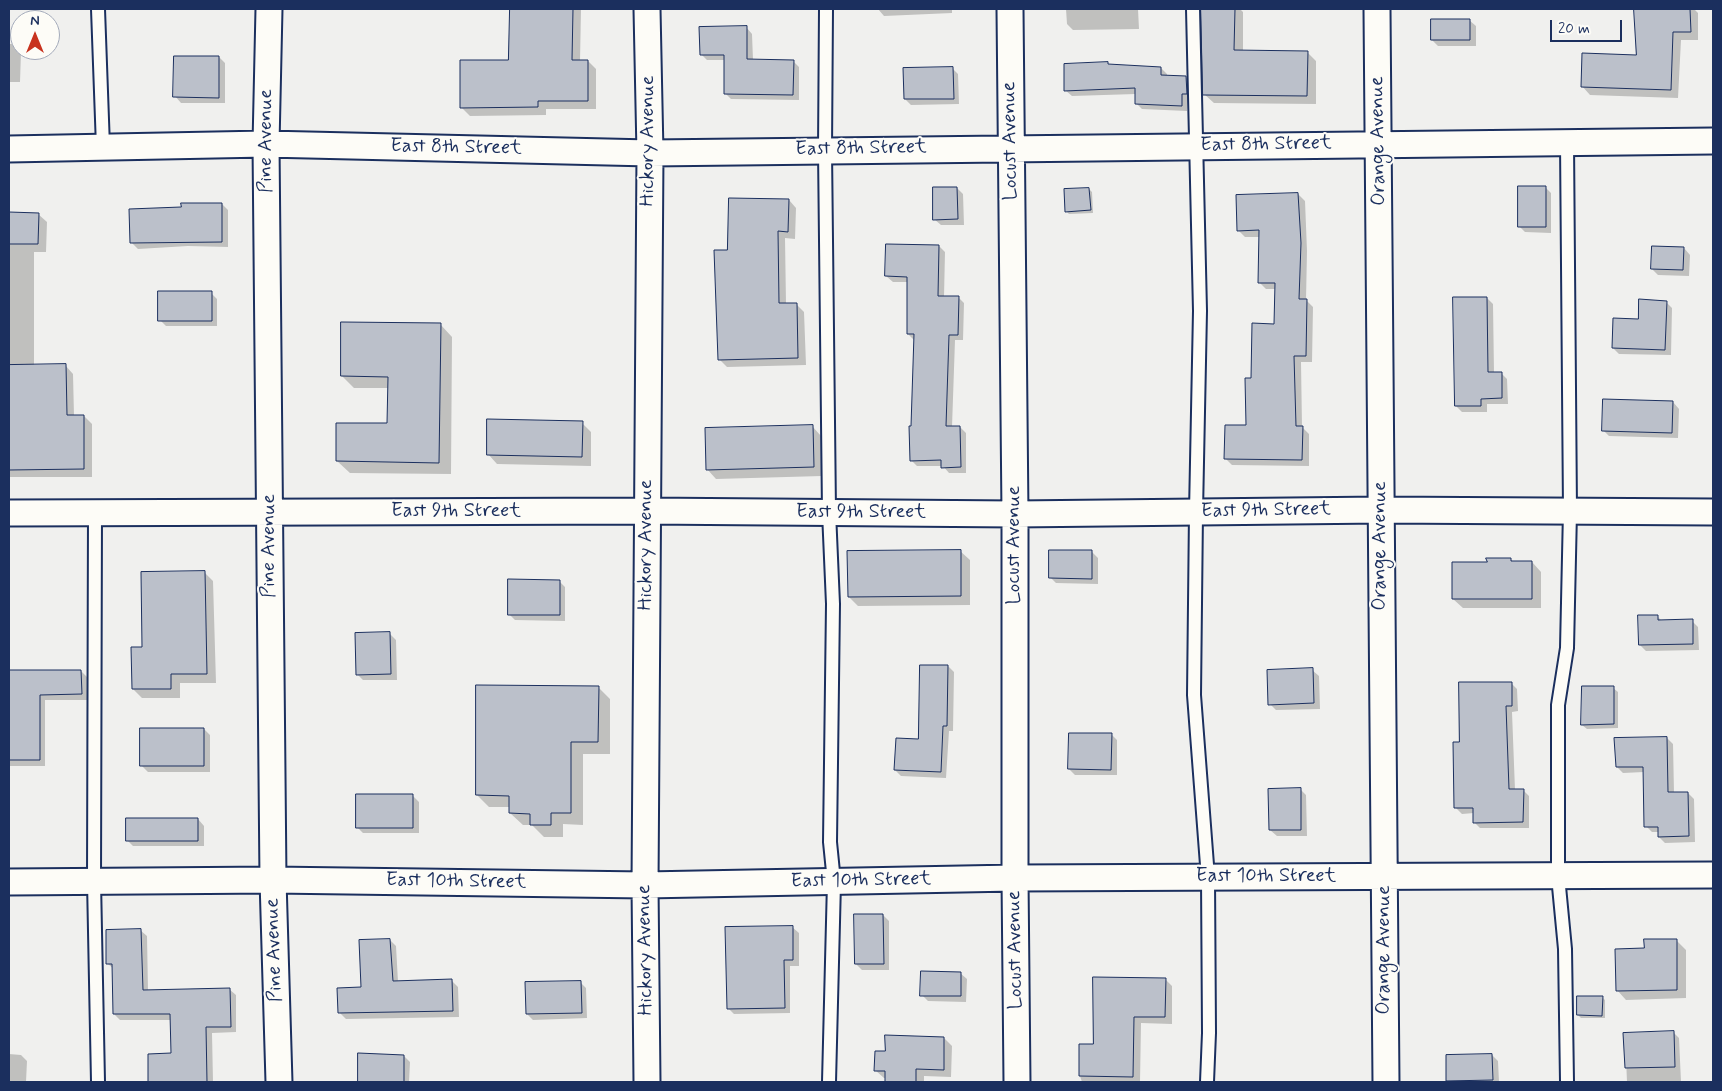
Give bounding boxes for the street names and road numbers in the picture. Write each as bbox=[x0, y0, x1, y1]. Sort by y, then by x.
street label: Hickory Avenue bbox=[637, 75, 661, 207]
street label: Orange Avenue bbox=[1366, 76, 1392, 206]
street label: Locust Avenue bbox=[998, 81, 1024, 201]
street label: Pine Avenue bbox=[255, 89, 279, 193]
street label: East 8th Street bbox=[1200, 132, 1332, 158]
street label: East 8th Street bbox=[390, 135, 522, 161]
street label: East 8th Street bbox=[795, 136, 927, 162]
street label: Hickory Avenue bbox=[635, 479, 659, 611]
street label: Orange Avenue bbox=[1369, 481, 1393, 611]
street label: Locust Avenue bbox=[1003, 486, 1027, 604]
street label: Pine Avenue bbox=[258, 494, 282, 598]
street label: East 9th Street bbox=[1201, 498, 1331, 524]
street label: East 9th Street bbox=[391, 500, 521, 524]
street label: East 9th Street bbox=[796, 501, 926, 525]
street label: East 10th Street bbox=[1196, 865, 1336, 889]
street label: East 10th Street bbox=[791, 868, 931, 894]
street label: East 10th Street bbox=[386, 869, 526, 895]
street label: Hickory Avenue bbox=[633, 884, 659, 1016]
street label: Orange Avenue bbox=[1373, 885, 1397, 1015]
street label: Locust Avenue bbox=[1003, 890, 1029, 1010]
street label: Pine Avenue bbox=[261, 898, 289, 1002]

